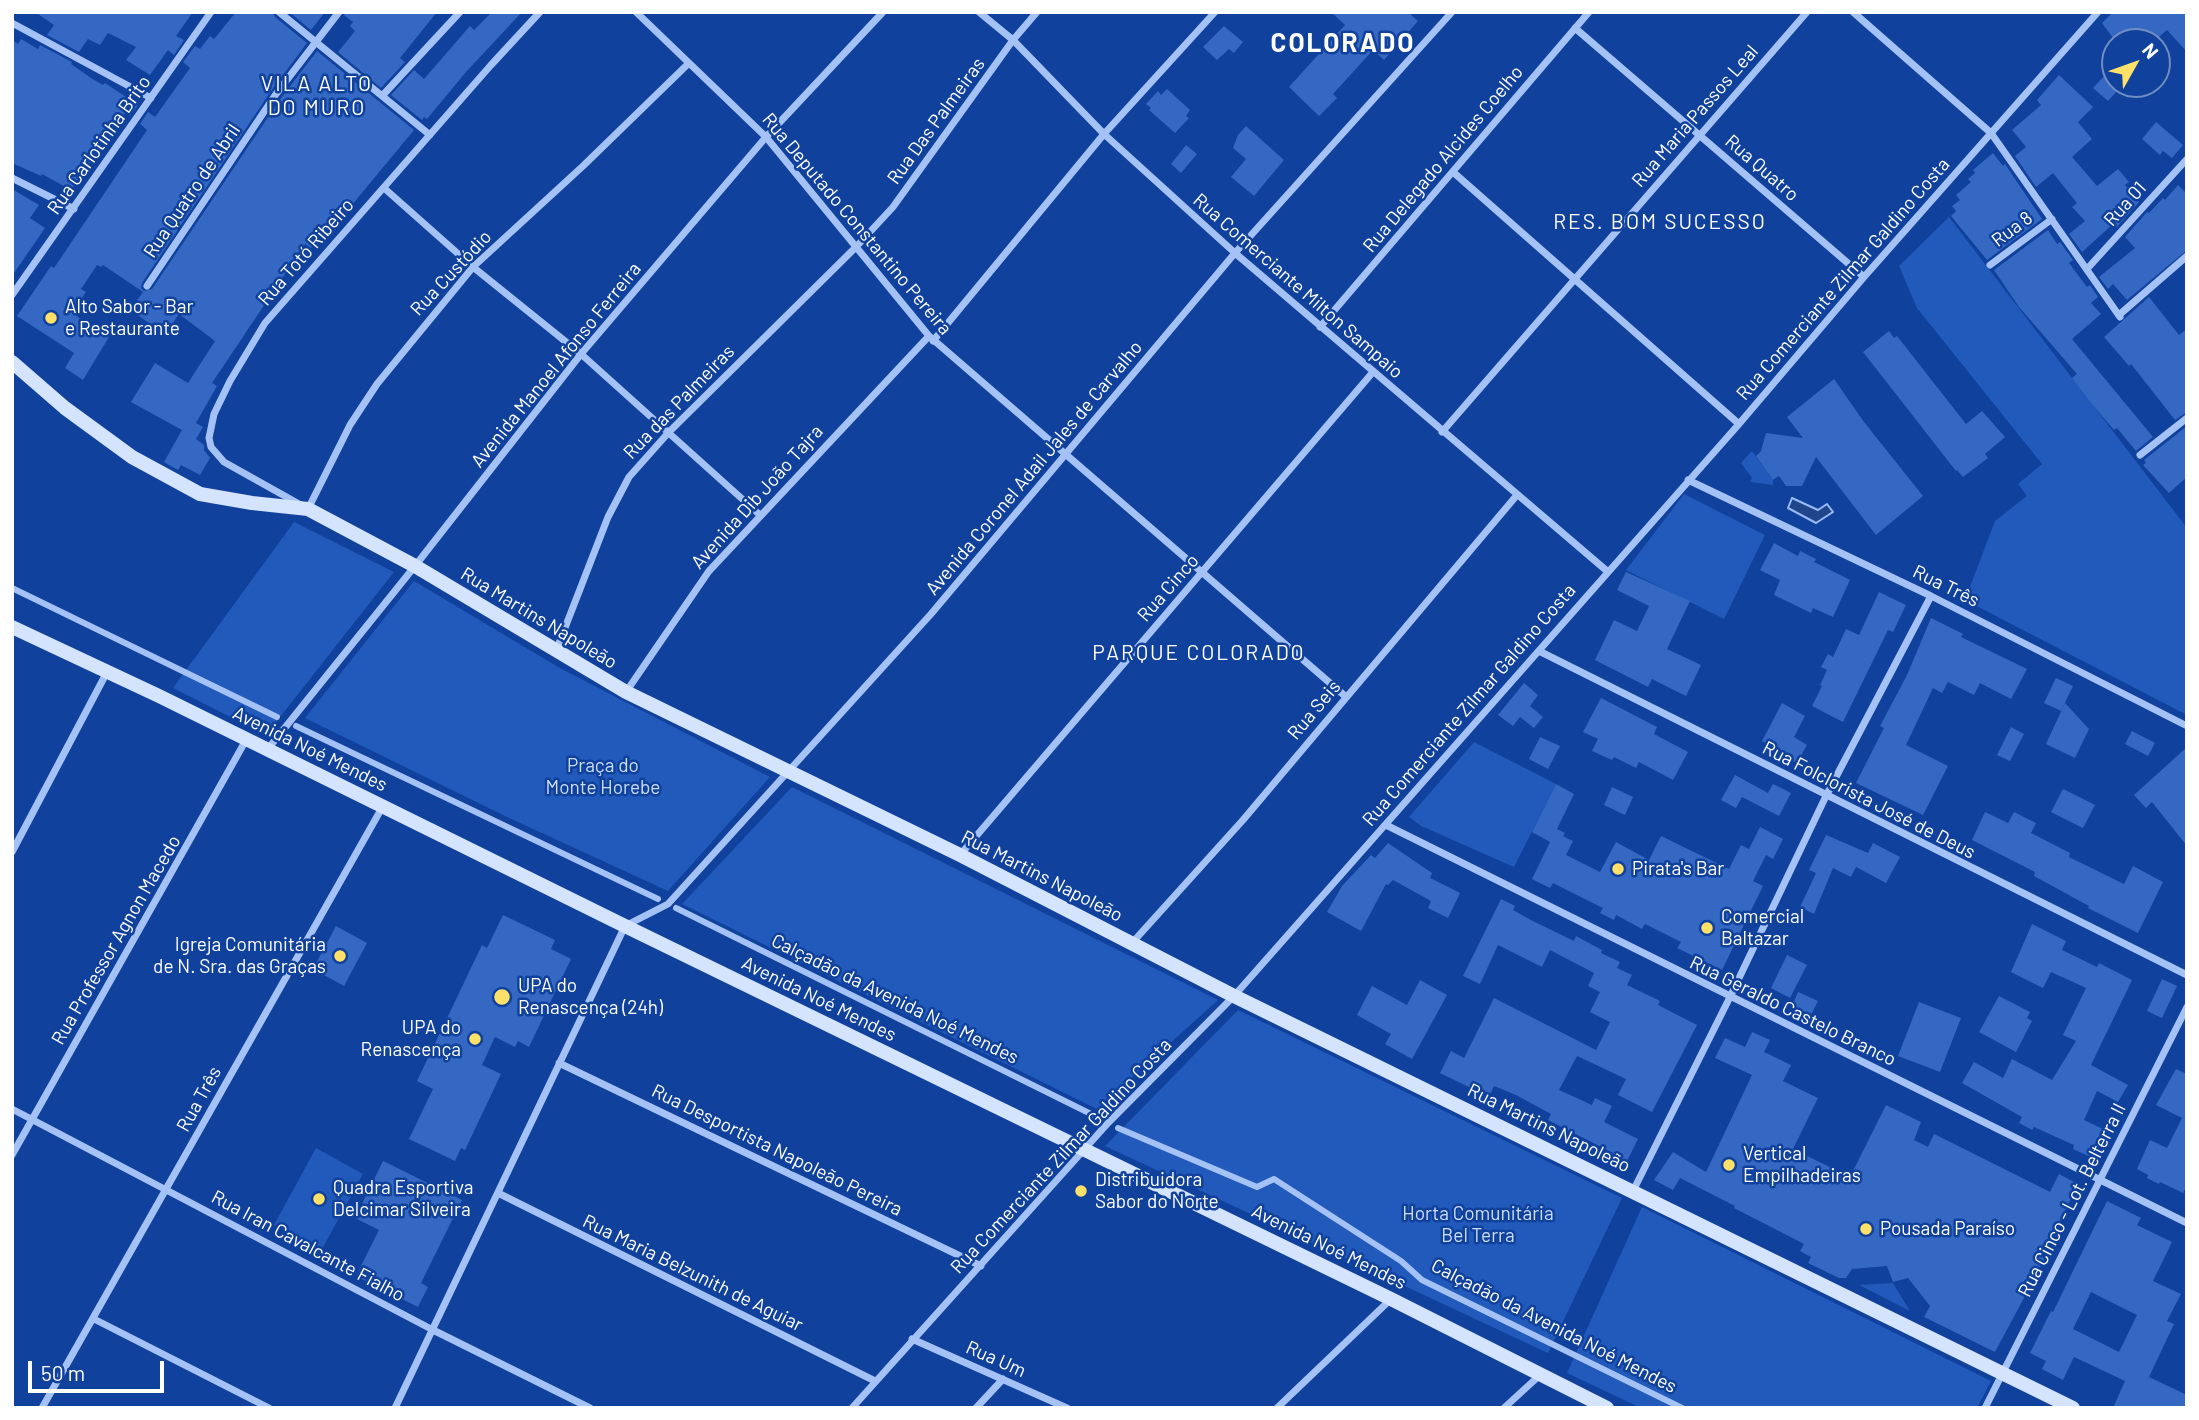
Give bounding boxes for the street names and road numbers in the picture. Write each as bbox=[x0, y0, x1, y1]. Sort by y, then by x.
street label: Rua Maria Passos Leal bbox=[1627, 40, 1763, 192]
street label: Rua Das Palmeiras bbox=[882, 53, 990, 189]
street label: Rua Delegado Alcides Coelho bbox=[1358, 61, 1528, 257]
street label: Rua Carlotinha Brito bbox=[43, 71, 155, 219]
street label: Rua Deputado Constantino Pereira bbox=[757, 108, 957, 340]
street label: Rua Quatro de Abril bbox=[139, 120, 245, 262]
street label: Rua Quatro bbox=[1720, 130, 1804, 206]
street label: Rua Comerciante Zilmar Galdino Costa bbox=[1732, 153, 1954, 405]
street label: Rua 01 bbox=[2099, 177, 2151, 231]
street label: Rua Comerciante Milton Sampaio bbox=[1188, 189, 1408, 383]
street label: Rua Totó Ribeiro bbox=[253, 194, 359, 310]
street label: Rua 8 bbox=[1987, 206, 2037, 252]
street label: Rua Custódio bbox=[406, 226, 496, 320]
street label: Avenida Manoel Afonso Ferreira bbox=[466, 258, 646, 472]
street label: Avenida Coronel Adail Jales de Carvalho bbox=[921, 336, 1147, 600]
street label: Rua das Palmeiras bbox=[619, 340, 739, 464]
street label: Avenida Dib João Tajra bbox=[686, 420, 828, 574]
street label: Rua Cinco bbox=[1133, 550, 1203, 626]
street label: Rua Três bbox=[1909, 560, 1983, 612]
street label: Rua Martins Napoleão bbox=[457, 562, 621, 674]
street label: Rua Comerciante Zilmar Galdino Costa bbox=[1358, 579, 1580, 831]
street label: Rua Seis bbox=[1283, 676, 1345, 744]
street label: Avenida Noé Mendes bbox=[229, 702, 391, 796]
street label: Rua Folclorista José de Deus bbox=[1759, 736, 1979, 864]
street label: Rua Martins Napoleão bbox=[957, 825, 1127, 927]
street label: Rua Professor Agnon Macedo bbox=[47, 831, 185, 1049]
street label: Calçadão da Avenida Noé Mendes bbox=[768, 929, 1022, 1069]
street label: Rua Geraldo Castelo Branco bbox=[1686, 951, 1900, 1071]
street label: Avenida Noé Mendes bbox=[738, 952, 900, 1046]
street label: Rua Comerciante Zilmar Galdino Costa bbox=[946, 1034, 1176, 1278]
street label: Rua Três bbox=[172, 1062, 226, 1136]
street label: Rua Desportista Napoleão Pereira bbox=[648, 1079, 906, 1221]
street label: Rua Martins Napoleão bbox=[1464, 1079, 1634, 1177]
street label: Rua Cinco - Lot. Belterra II bbox=[2013, 1099, 2131, 1301]
street label: Rua Iran Cavalcante Fialho bbox=[208, 1185, 408, 1307]
street label: Avenida Noé Mendes bbox=[1248, 1200, 1410, 1294]
street label: Rua Maria Belzunith de Aguiar bbox=[579, 1210, 807, 1336]
street label: Calçadão da Avenida Noé Mendes bbox=[1428, 1254, 1680, 1398]
street label: Rua Um bbox=[962, 1336, 1030, 1382]

